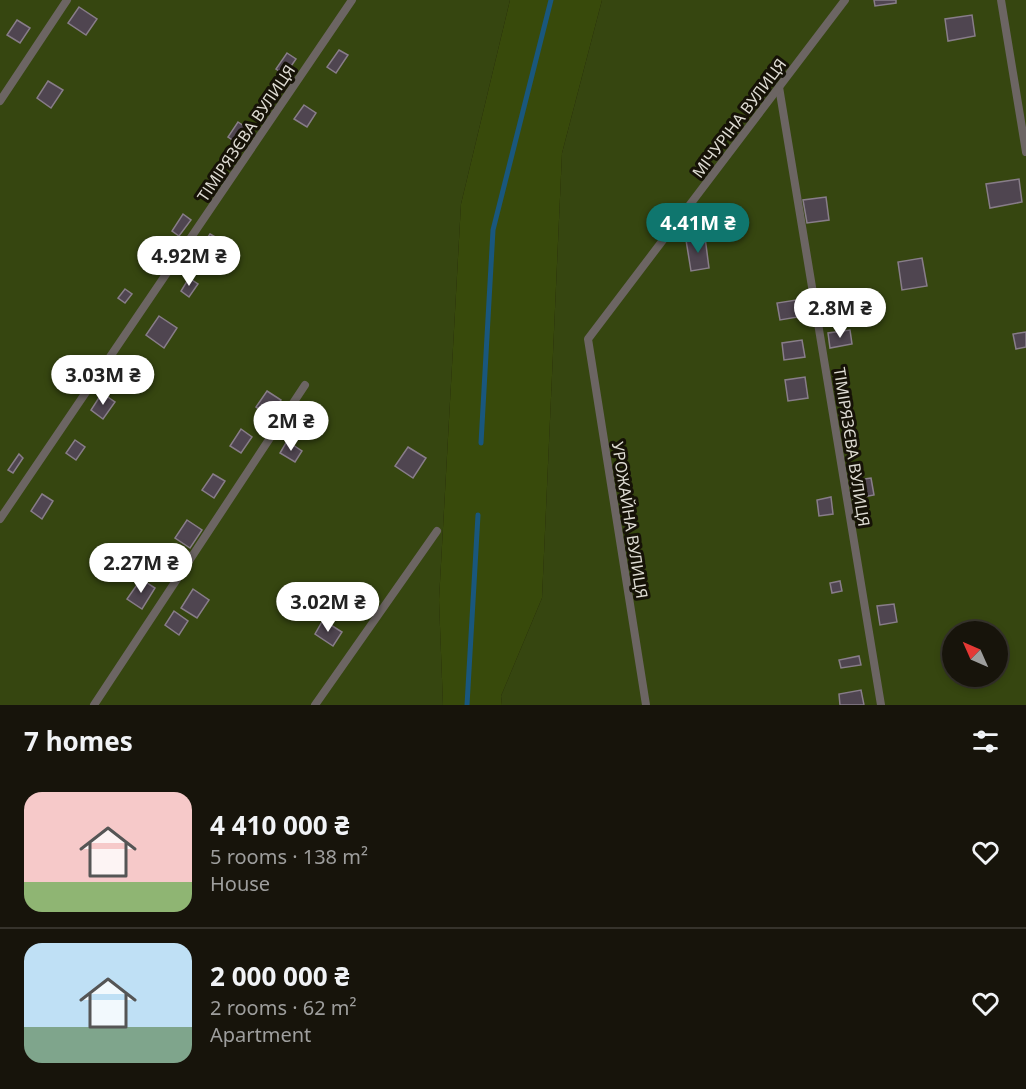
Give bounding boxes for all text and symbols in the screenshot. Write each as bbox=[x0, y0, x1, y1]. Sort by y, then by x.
street label: МІЧУРІНА ВУЛИЦЯ bbox=[687, 54, 791, 182]
street label: ТІМІРЯЗЄВА ВУЛИЦЯ bbox=[192, 60, 300, 206]
pin: 4.41M ₴ bbox=[643, 203, 753, 254]
text: 4.41M ₴ bbox=[660, 209, 736, 236]
pin: 4.92M ₴ bbox=[134, 236, 244, 287]
text: 4.92M ₴ bbox=[151, 242, 227, 269]
pin: 2.8M ₴ bbox=[791, 288, 889, 339]
text: 2.8M ₴ bbox=[808, 294, 872, 321]
pin: 3.03M ₴ bbox=[48, 355, 158, 406]
text: 3.03M ₴ bbox=[65, 361, 141, 388]
street label: ТІМІРЯЗЄВА ВУЛИЦЯ bbox=[829, 366, 875, 528]
pin: 2M ₴ bbox=[255, 401, 327, 452]
text: 2M ₴ bbox=[268, 407, 314, 434]
street label: УРОЖАЙНА ВУЛИЦЯ bbox=[607, 440, 653, 600]
pin: 2.27M ₴ bbox=[86, 543, 196, 594]
text: 2.27M ₴ bbox=[103, 549, 179, 576]
pin: 3.02M ₴ bbox=[273, 582, 383, 633]
text: 3.02M ₴ bbox=[290, 588, 366, 615]
north arrow bbox=[942, 621, 1008, 687]
map controls bbox=[942, 621, 1008, 687]
text: 7 homes bbox=[24, 723, 133, 759]
icon: filters bbox=[969, 725, 1002, 758]
text: 4 410 000 ₴ bbox=[210, 807, 349, 843]
icon: home bbox=[72, 816, 144, 888]
icon: heart bbox=[969, 836, 1002, 869]
text: 5 rooms · 138 m² bbox=[210, 843, 368, 870]
text: House bbox=[210, 870, 270, 897]
text: 2 000 000 ₴ bbox=[210, 958, 349, 994]
icon: home bbox=[72, 967, 144, 1039]
icon: heart bbox=[969, 987, 1002, 1020]
text: 2 rooms · 62 m² bbox=[210, 994, 357, 1021]
text: Apartment bbox=[210, 1021, 311, 1048]

